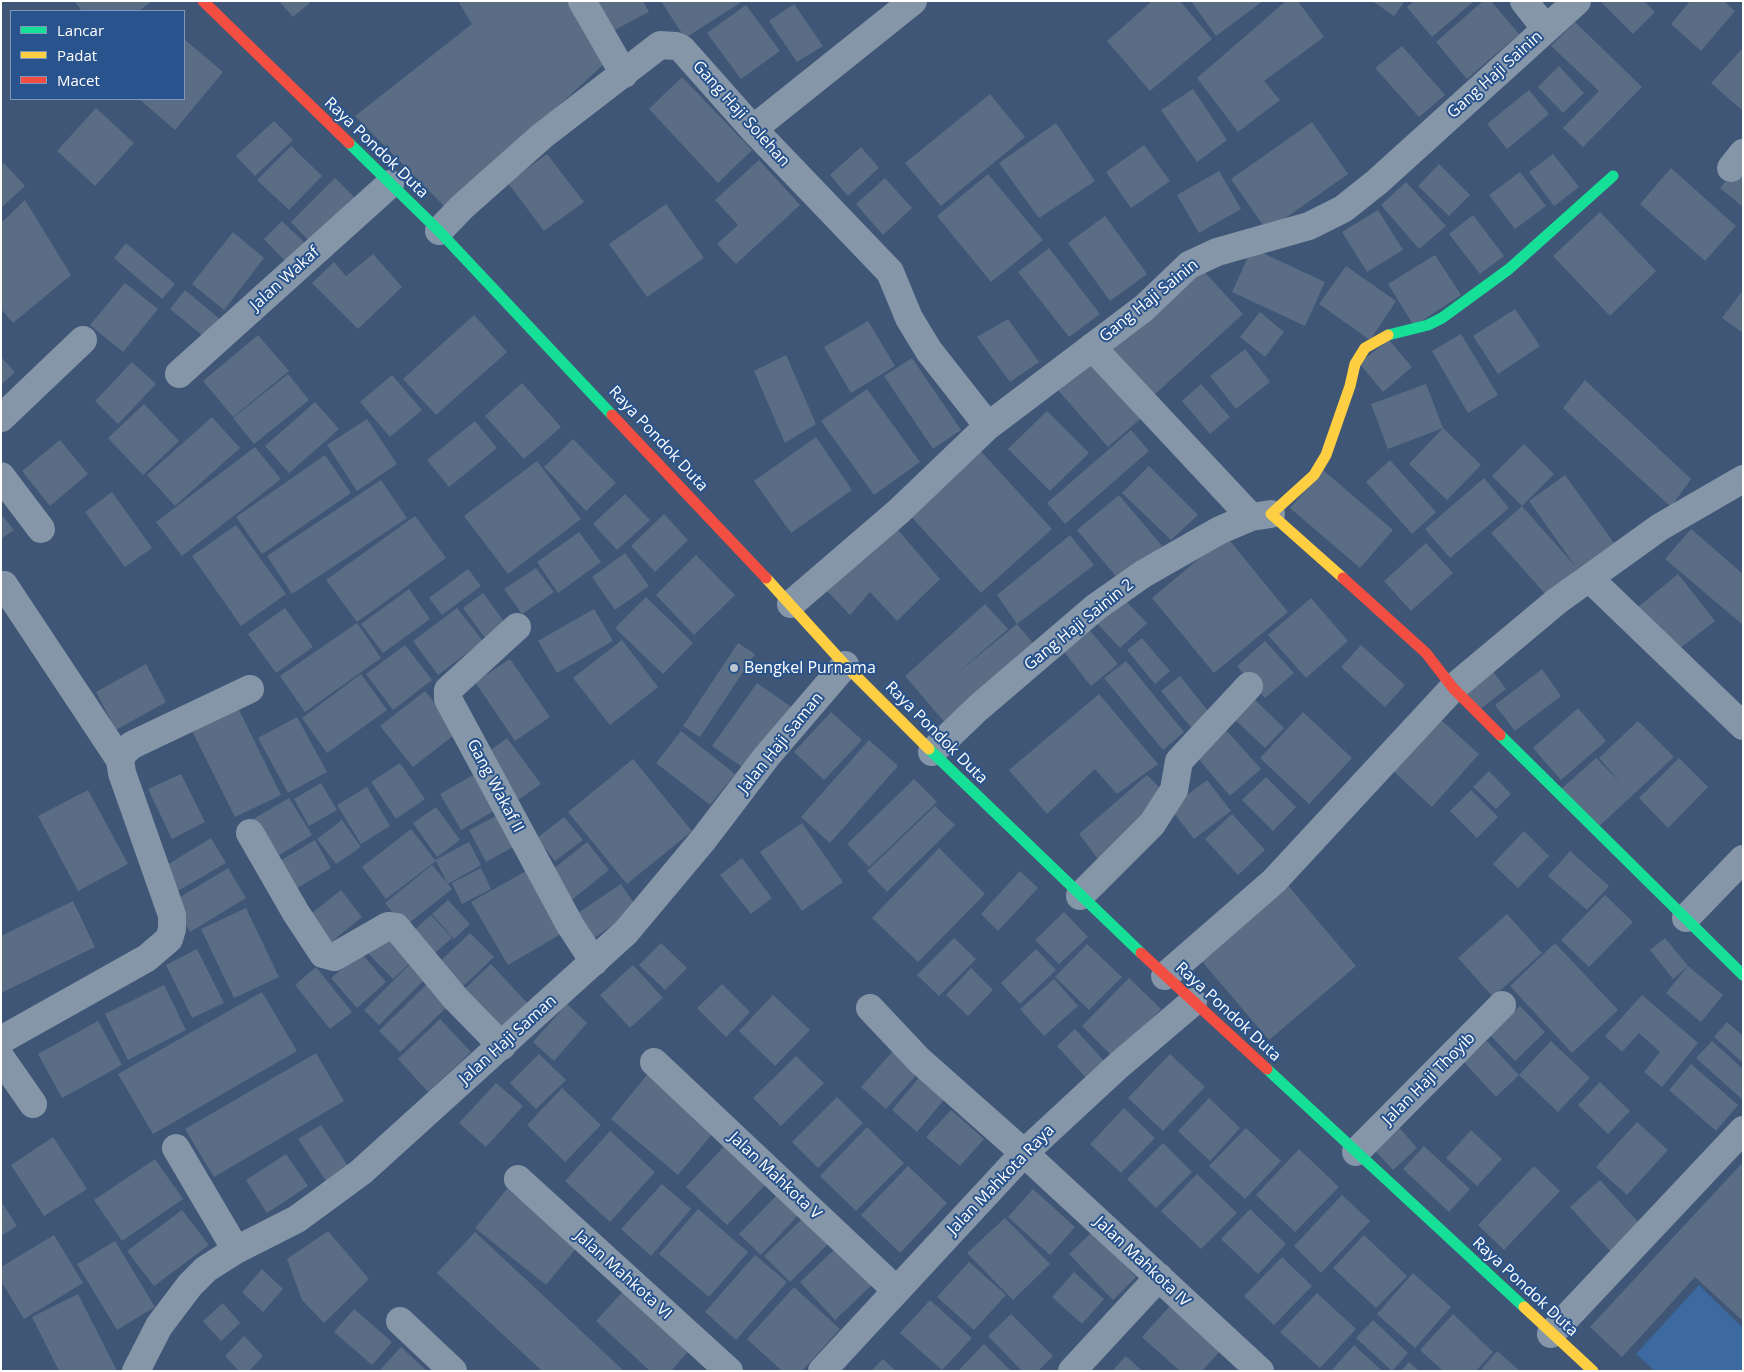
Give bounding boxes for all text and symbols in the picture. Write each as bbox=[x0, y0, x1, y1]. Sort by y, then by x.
legend bbox=[10, 10, 185, 100]
text: Lancar bbox=[57, 20, 104, 40]
street label: Gang Haji Sainin bbox=[1443, 27, 1547, 123]
text: Padat bbox=[57, 45, 97, 65]
street label: Gang Haji Solehan bbox=[688, 57, 794, 171]
text: Macet bbox=[57, 70, 100, 90]
street label: Raya Pondok Duta bbox=[320, 94, 432, 202]
street label: Jalan Wakaf bbox=[246, 243, 324, 315]
street label: Gang Haji Sainin bbox=[1096, 255, 1202, 347]
street label: Raya Pondok Duta bbox=[604, 382, 712, 496]
street label: Gang Haji Sainin 2 bbox=[1021, 575, 1137, 675]
place label: Bengkel Purnama bbox=[744, 658, 876, 678]
marker: Bengkel Purnama bbox=[728, 662, 740, 674]
street label: Raya Pondok Duta bbox=[881, 678, 991, 788]
street label: Jalan Haji Saman bbox=[734, 689, 828, 797]
street label: Gang Wakaf II bbox=[462, 736, 528, 836]
street label: Raya Pondok Duta bbox=[1171, 958, 1285, 1066]
street label: Jalan Haji Saman bbox=[455, 991, 561, 1089]
street label: Jalan Haji Thoyib bbox=[1379, 1029, 1479, 1129]
street label: Jalan Mahkota Raya bbox=[944, 1121, 1058, 1239]
street label: Jalan Mahkota V bbox=[725, 1128, 825, 1224]
street label: Jalan Mahkota IV bbox=[1090, 1213, 1194, 1311]
street label: Jalan Mahkota VI bbox=[571, 1226, 675, 1324]
street label: Raya Pondok Duta bbox=[1468, 1233, 1582, 1341]

